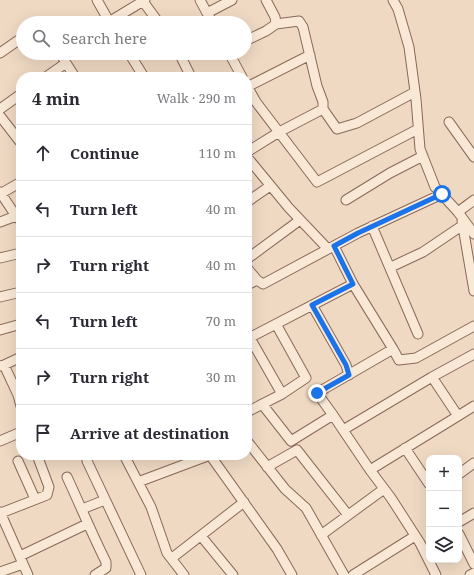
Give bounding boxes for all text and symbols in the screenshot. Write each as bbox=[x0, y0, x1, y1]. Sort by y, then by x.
search box bbox=[16, 16, 252, 60]
icon: search bbox=[30, 27, 52, 49]
text: Search here bbox=[62, 28, 147, 48]
text: 4 min bbox=[32, 87, 80, 110]
text: Walk · 290 m bbox=[157, 89, 236, 107]
icon: ahead bbox=[32, 142, 54, 164]
text: Continue bbox=[70, 143, 139, 163]
text: 110 m bbox=[199, 144, 236, 162]
route start bbox=[433, 185, 451, 203]
icon: left bbox=[32, 198, 54, 220]
text: Turn left bbox=[70, 199, 138, 219]
text: 40 m bbox=[206, 200, 236, 218]
icon: right bbox=[32, 254, 54, 276]
text: Turn right bbox=[70, 255, 149, 275]
text: 40 m bbox=[206, 256, 236, 274]
icon: left bbox=[32, 310, 54, 332]
text: Turn left bbox=[70, 311, 138, 331]
text: 70 m bbox=[206, 312, 236, 330]
icon: right bbox=[32, 366, 54, 388]
text: Turn right bbox=[70, 367, 149, 387]
text: 30 m bbox=[206, 368, 236, 386]
route end bbox=[308, 384, 326, 402]
icon: arrive bbox=[32, 422, 54, 444]
text: Arrive at destination bbox=[70, 423, 229, 443]
map controls bbox=[426, 455, 462, 563]
button: + bbox=[426, 455, 462, 491]
button: − bbox=[426, 491, 462, 527]
button: layers bbox=[426, 527, 462, 563]

